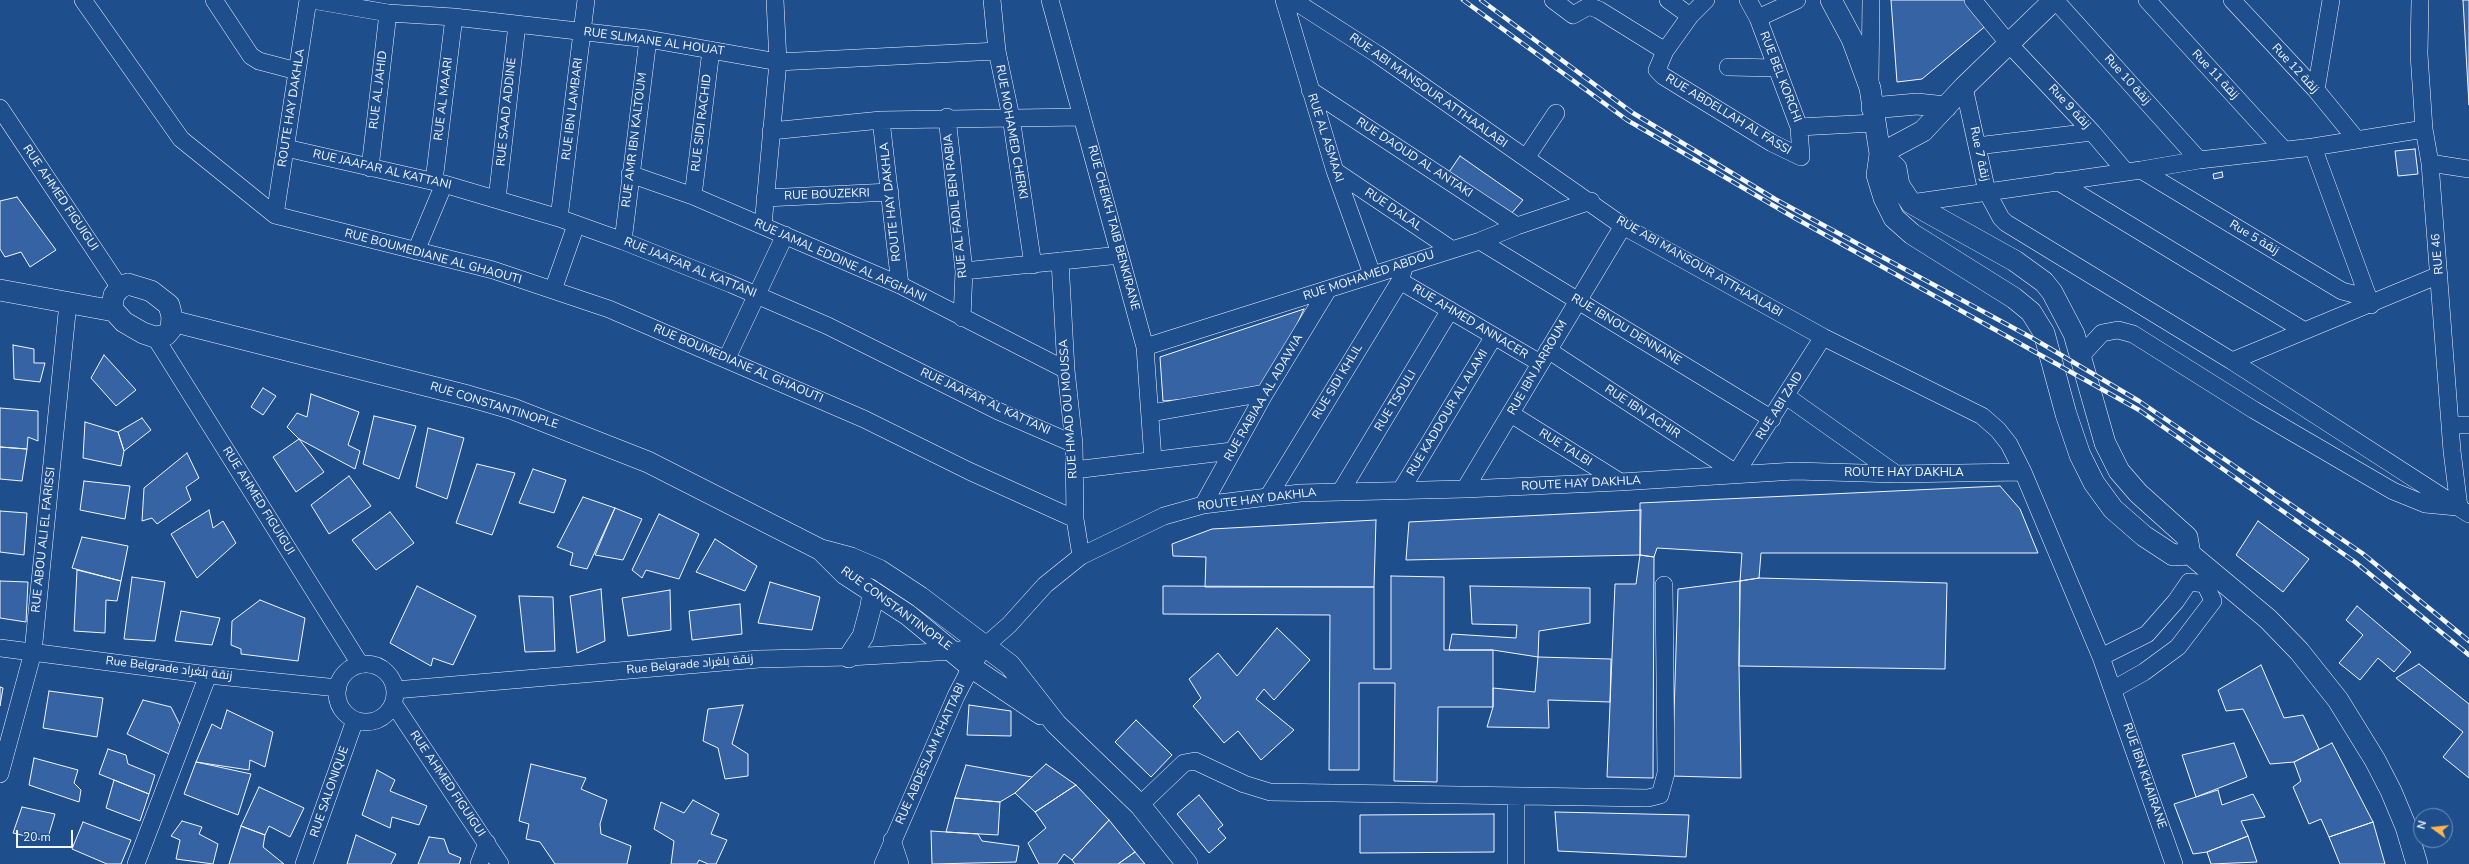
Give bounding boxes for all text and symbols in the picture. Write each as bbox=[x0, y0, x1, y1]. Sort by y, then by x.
street label: RUE SLIMANE AL HOUAT bbox=[583, 25, 725, 59]
street label: RUE BEL KORCHI bbox=[1756, 30, 1804, 124]
street label: RUE ABI MANSOUR ATTHAALABI bbox=[1346, 31, 1510, 151]
street label: Rue 12 زنقة bbox=[2268, 41, 2322, 97]
street label: Rue 11 زنقة bbox=[2188, 47, 2242, 103]
street label: ROUTE HAY DAKHLA bbox=[276, 48, 308, 168]
street label: RUE AL JAHID bbox=[367, 50, 391, 130]
street label: Rue 10 زنقة bbox=[2101, 52, 2153, 108]
street label: RUE AL MAARI bbox=[432, 56, 456, 142]
street label: RUE SAAD ADDINE bbox=[494, 57, 520, 167]
street label: RUE IBN LAMBARI bbox=[560, 57, 586, 161]
street label: RUE MOHAMED CHERKI bbox=[992, 64, 1030, 200]
street label: RUE AMR IBN KALTOUM bbox=[620, 72, 650, 208]
street label: RUE ABDELLAH AL FASSI bbox=[1663, 72, 1793, 158]
street label: RUE SIDI RACHID bbox=[689, 73, 715, 173]
street label: Rue 9 زنقة bbox=[2045, 82, 2093, 132]
street label: RUE AL ASMAAI bbox=[1304, 92, 1346, 184]
street label: RUE DAOUD AL ANTAKI bbox=[1353, 115, 1475, 201]
street label: Rue 7 زنقة bbox=[1966, 125, 1992, 183]
street label: RUE AL FADIL BEN RABIA bbox=[941, 133, 971, 279]
street label: RUE AHMED FIGUIGUI bbox=[19, 142, 101, 254]
street label: ROUTE HAY DAKHLA bbox=[878, 142, 904, 262]
street label: RUE CHEIKH TAIB BENKIRANE bbox=[1084, 144, 1142, 312]
street label: RUE JAAFAR AL KATTANI bbox=[311, 147, 453, 193]
street label: RUE BOUZEKRI bbox=[784, 186, 870, 204]
street label: RUE DALAL bbox=[1362, 186, 1424, 234]
street label: RUE ABI MANSOUR ATTHAALABI bbox=[1613, 213, 1785, 321]
street label: RUE JAMAL EDDINE AL AFGHANI bbox=[752, 216, 928, 306]
street label: Rue 5 زنقة bbox=[2227, 218, 2281, 258]
street label: RUE BOUMEDIANE AL GHAOUTI bbox=[343, 226, 523, 288]
street label: RUE 46 bbox=[2429, 233, 2447, 275]
street label: RUE JAAFAR AL KATTANI bbox=[622, 235, 758, 301]
street label: RUE MOHAMED ABDOU bbox=[1302, 248, 1436, 304]
street label: RUE AHMED ANNACER bbox=[1410, 282, 1530, 362]
street label: RUE IBNOU DENNANE bbox=[1568, 291, 1684, 369]
street label: RUE IBN JARROUM bbox=[1505, 318, 1571, 418]
street label: RUE BOUMEDIANE AL GHAOUTI bbox=[651, 322, 825, 406]
street label: RUE RABIAA AL ADAWIA bbox=[1222, 332, 1306, 464]
street label: RUE HMAD OU MOUSSA bbox=[1057, 339, 1081, 479]
street label: RUE SIDI KHLIL bbox=[1310, 342, 1366, 422]
street label: RUE KADDOUR AL ALAMI bbox=[1404, 347, 1492, 479]
street label: RUE JAAFAR AL KATTANI bbox=[918, 366, 1052, 438]
street label: RUE TSOULI bbox=[1372, 368, 1420, 434]
street label: RUE ABI ZAID bbox=[1753, 369, 1807, 443]
street label: RUE CONSTANTINOPLE bbox=[428, 380, 560, 432]
street label: RUE IBN ACHIR bbox=[1602, 382, 1682, 442]
street label: RUE TALBI bbox=[1536, 426, 1594, 470]
street label: RUE AHMED FIGUIGUI bbox=[219, 444, 297, 558]
street label: RUE ABOU ALI EL FARISSI bbox=[29, 466, 59, 614]
street label: ROUTE HAY DAKHLA bbox=[1844, 466, 1964, 480]
street label: ROUTE HAY DAKHLA bbox=[1521, 474, 1641, 494]
street label: ROUTE HAY DAKHLA bbox=[1197, 486, 1317, 514]
street label: RUE CONSTANTINOPLE bbox=[838, 564, 954, 654]
street label: Rue Belgrade زنقة بلغراد bbox=[626, 652, 754, 678]
street label: Rue Belgrade زنقة بلغراد bbox=[105, 654, 233, 684]
street label: RUE ABDESLAM KHATTABI bbox=[893, 681, 969, 827]
street label: RUE IBN KHAIRANE bbox=[2119, 721, 2169, 831]
street label: RUE AHMED FIGUIGUI bbox=[406, 728, 488, 840]
street label: RUE SALONIQUE bbox=[308, 745, 352, 839]
north arrow bbox=[2413, 808, 2453, 848]
text: N bbox=[2414, 819, 2430, 831]
scale bar bbox=[18, 822, 75, 848]
text: 20 m bbox=[23, 829, 51, 845]

